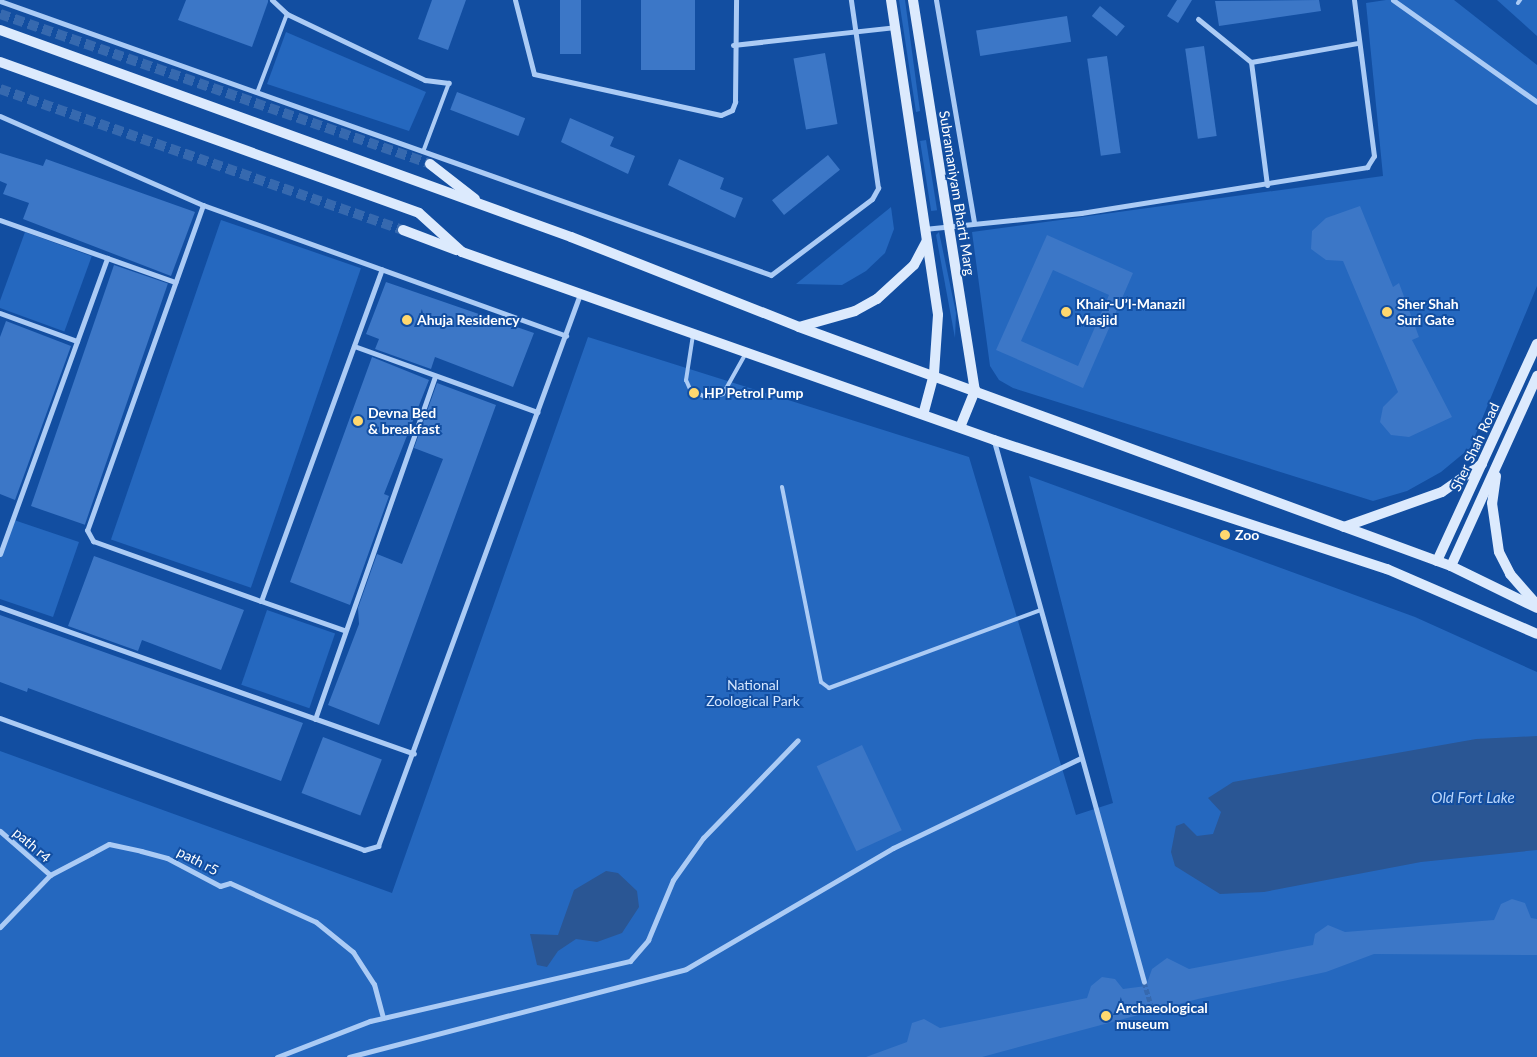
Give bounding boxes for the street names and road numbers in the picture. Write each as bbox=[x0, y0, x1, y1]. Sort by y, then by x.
street label: Subramaniyam Bharti Marg bbox=[936, 109, 978, 277]
street label: Sher Shah Road bbox=[1447, 400, 1503, 494]
street label: path r4 bbox=[10, 824, 54, 866]
street label: path r5 bbox=[174, 843, 222, 879]

